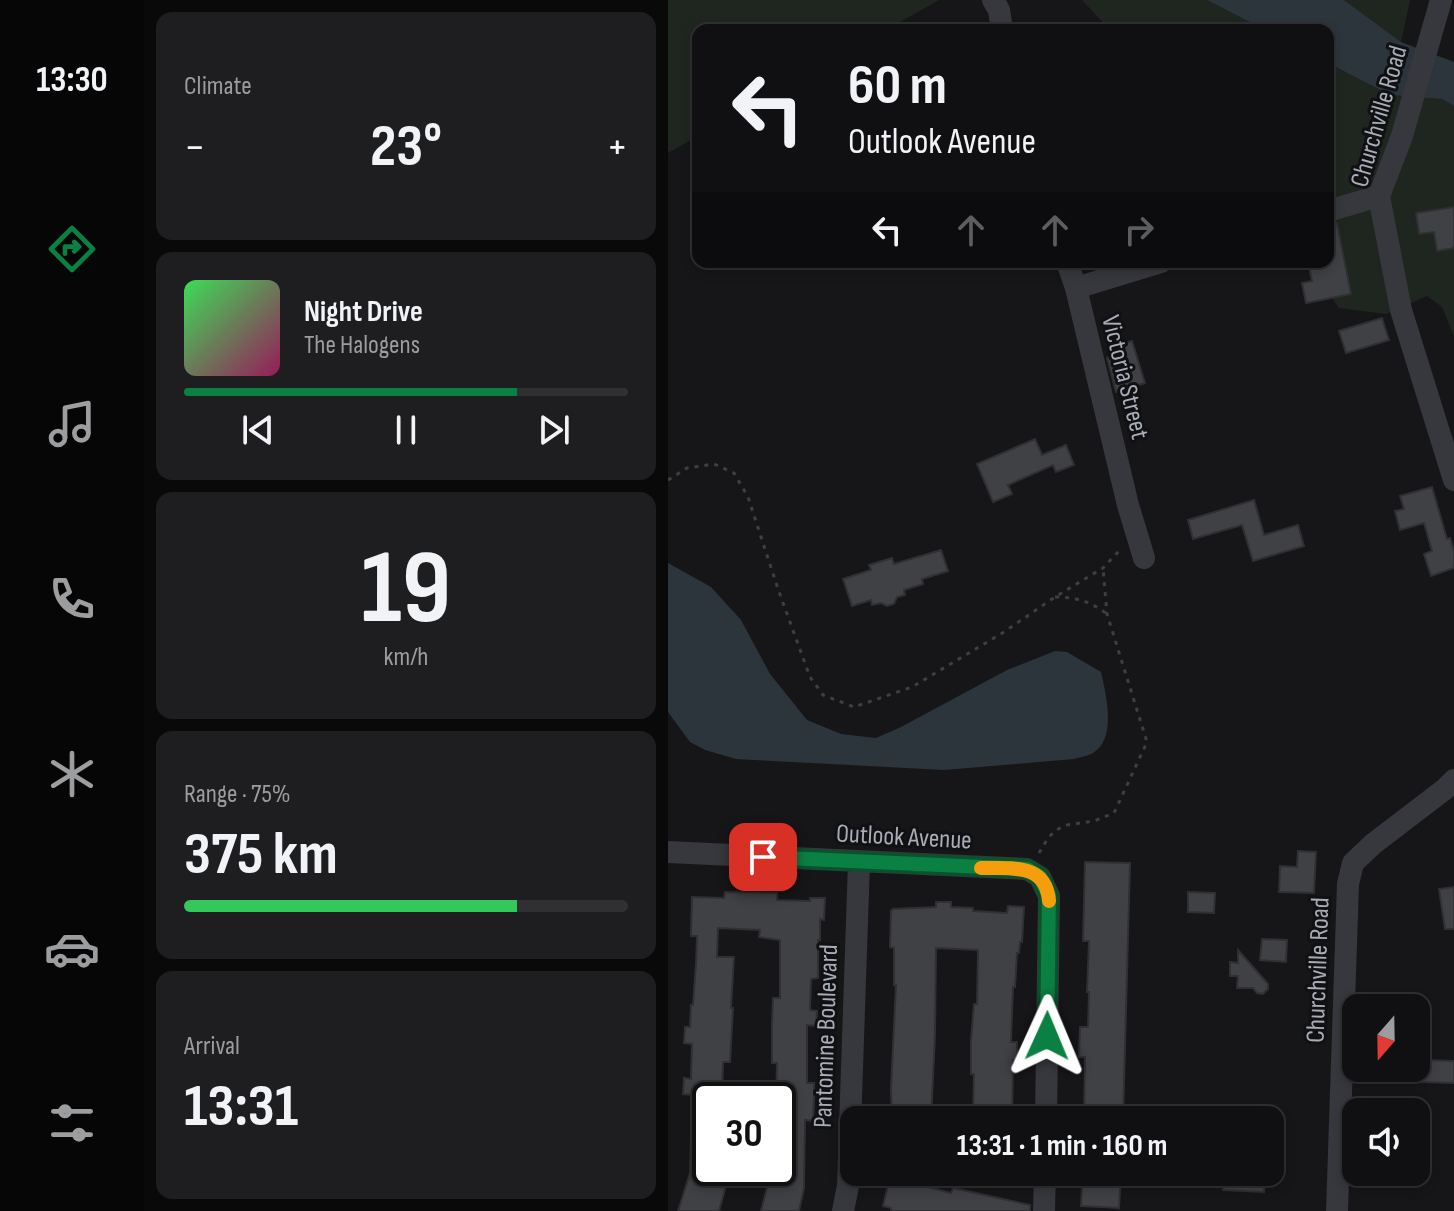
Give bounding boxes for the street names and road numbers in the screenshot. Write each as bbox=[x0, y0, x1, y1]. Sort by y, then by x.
street label: Churchville Road bbox=[1344, 42, 1414, 191]
street label: Victoria Street bbox=[1094, 312, 1155, 443]
street label: Outlook Avenue bbox=[835, 818, 972, 857]
street label: Churchville Road bbox=[1300, 897, 1337, 1043]
street label: Pantomine Boulevard bbox=[808, 944, 845, 1128]

